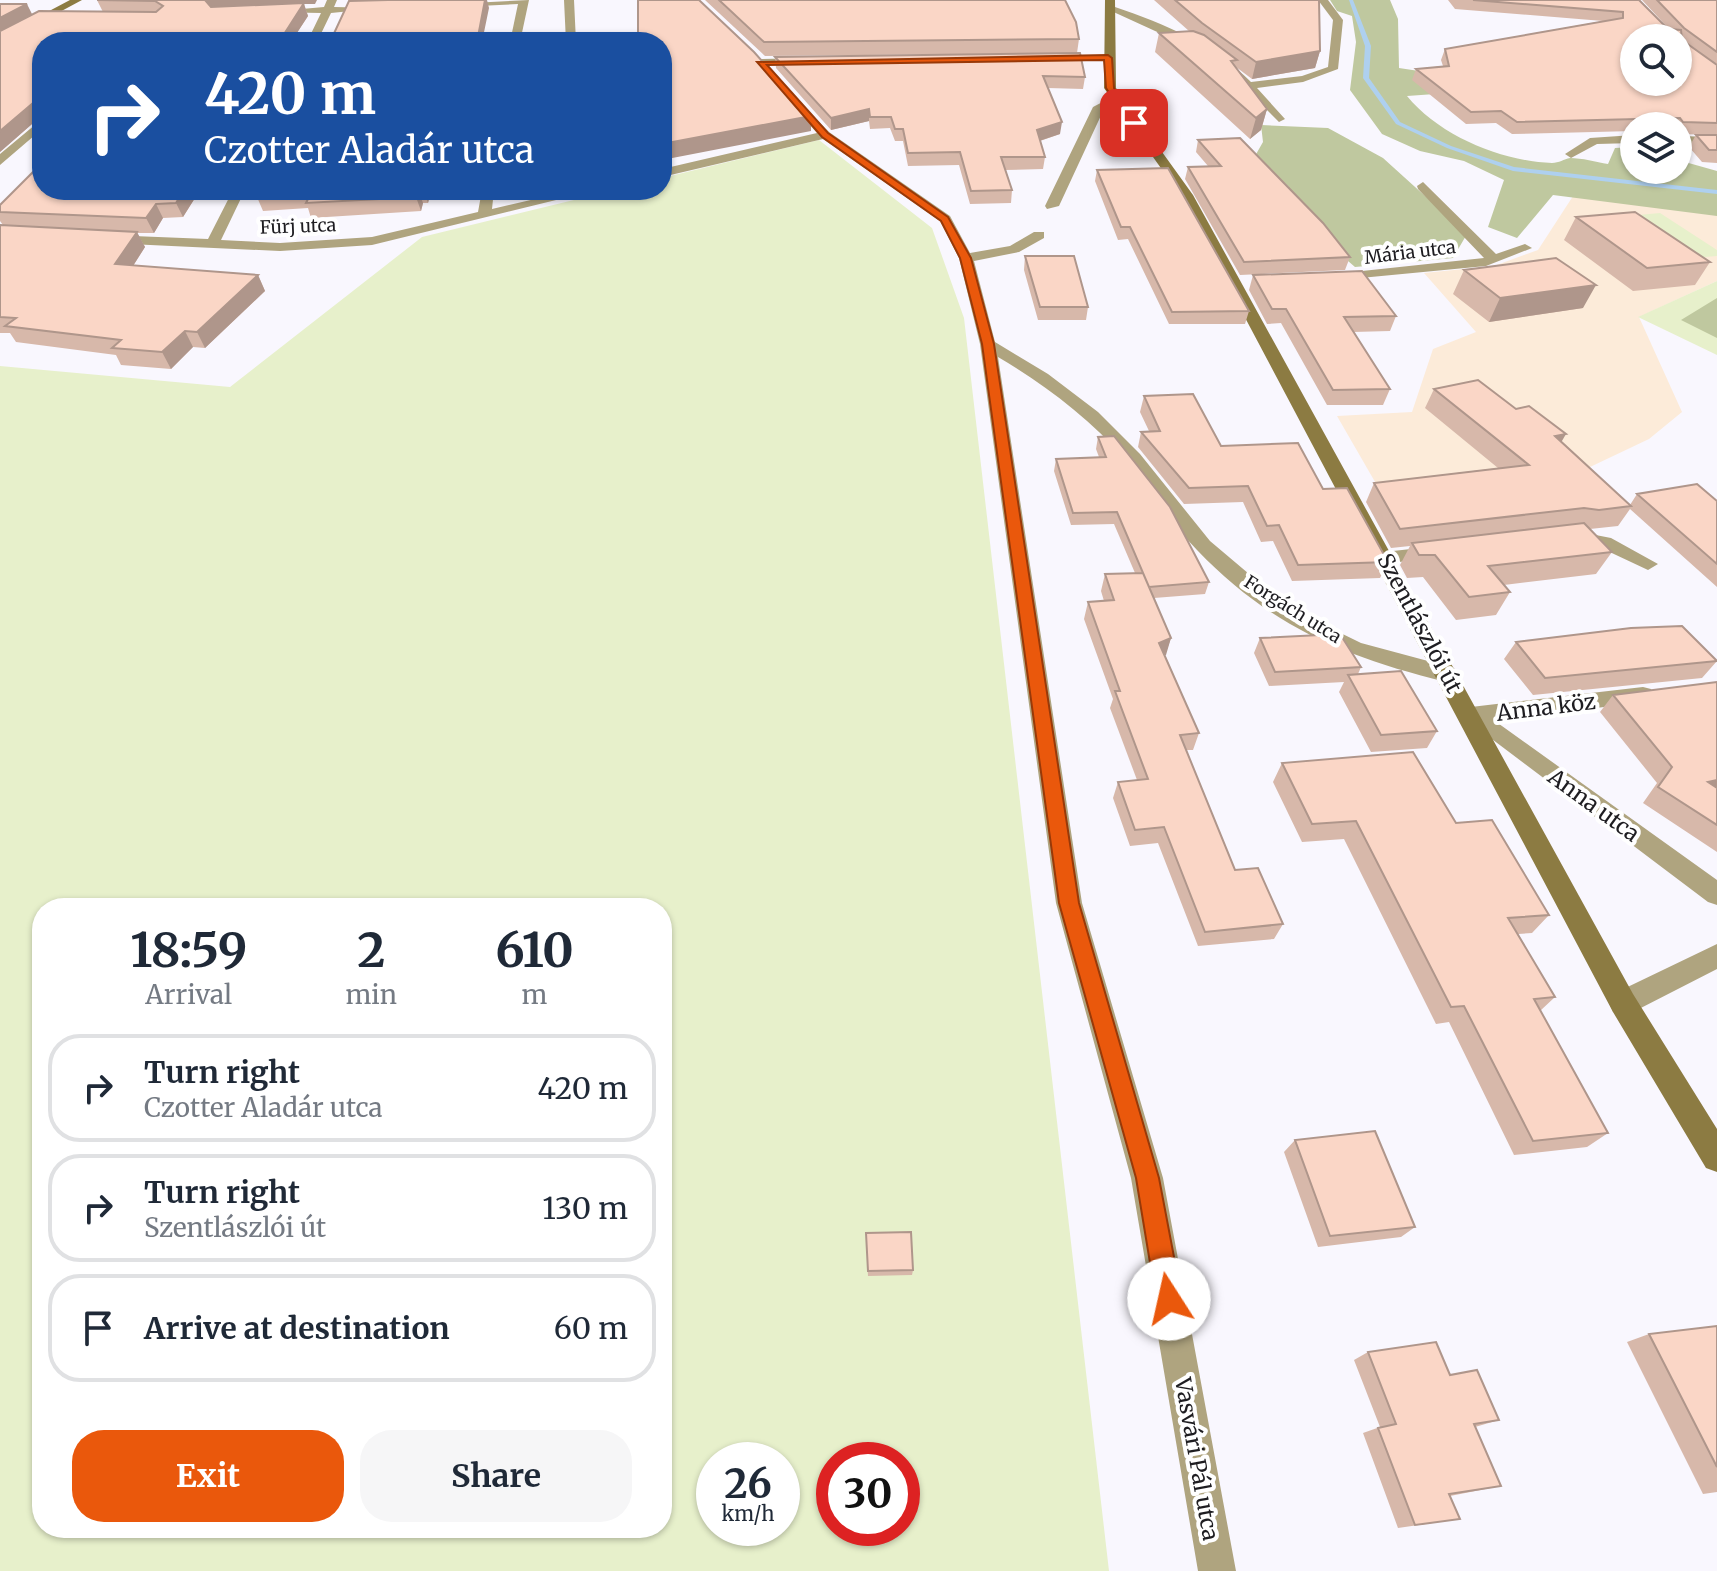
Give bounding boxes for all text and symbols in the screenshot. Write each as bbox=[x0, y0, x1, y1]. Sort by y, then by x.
map controls bbox=[1620, 24, 1692, 184]
button: search bbox=[1620, 24, 1692, 96]
text: 420 m bbox=[204, 59, 376, 129]
icon: right bbox=[72, 64, 176, 168]
pin bbox=[1100, 89, 1168, 157]
icon: arrive bbox=[1112, 101, 1156, 145]
button: layers bbox=[1620, 112, 1692, 184]
text: Czotter Aladár utca bbox=[204, 128, 534, 173]
street label: Fürj utca bbox=[259, 213, 337, 239]
street label: Mária utca bbox=[1363, 235, 1457, 269]
street label: Szentlászlói út bbox=[1371, 548, 1469, 698]
street label: Forgách utca bbox=[1240, 570, 1346, 648]
street label: Anna köz bbox=[1494, 687, 1597, 727]
street label: Anna utca bbox=[1542, 762, 1645, 848]
text: 18:59 bbox=[130, 920, 247, 980]
text: 2 bbox=[357, 920, 385, 980]
text: 610 bbox=[495, 920, 574, 980]
text: Arrival bbox=[145, 978, 232, 1011]
text: min bbox=[346, 978, 397, 1011]
text: m bbox=[522, 978, 547, 1011]
text: Turn right bbox=[144, 1053, 300, 1091]
icon: right bbox=[76, 1066, 120, 1110]
text: 420 m bbox=[538, 1069, 628, 1107]
text: Czotter Aladár utca bbox=[144, 1091, 383, 1124]
text: Turn right bbox=[144, 1173, 300, 1211]
icon: right bbox=[76, 1186, 120, 1230]
text: 130 m bbox=[542, 1189, 628, 1227]
text: Szentlászlói út bbox=[144, 1211, 326, 1244]
position arrow bbox=[1127, 1257, 1211, 1341]
icon: arrive bbox=[76, 1306, 120, 1350]
text: Arrive at destination bbox=[144, 1309, 450, 1347]
text: 60 m bbox=[554, 1309, 628, 1347]
street label: Vasvári Pál utca bbox=[1169, 1374, 1225, 1543]
button: Exit bbox=[72, 1430, 344, 1522]
button: Share bbox=[360, 1430, 632, 1522]
speed limit sign: 30 bbox=[816, 1442, 920, 1546]
text: 26 bbox=[724, 1459, 772, 1509]
text: km/h bbox=[722, 1501, 774, 1526]

